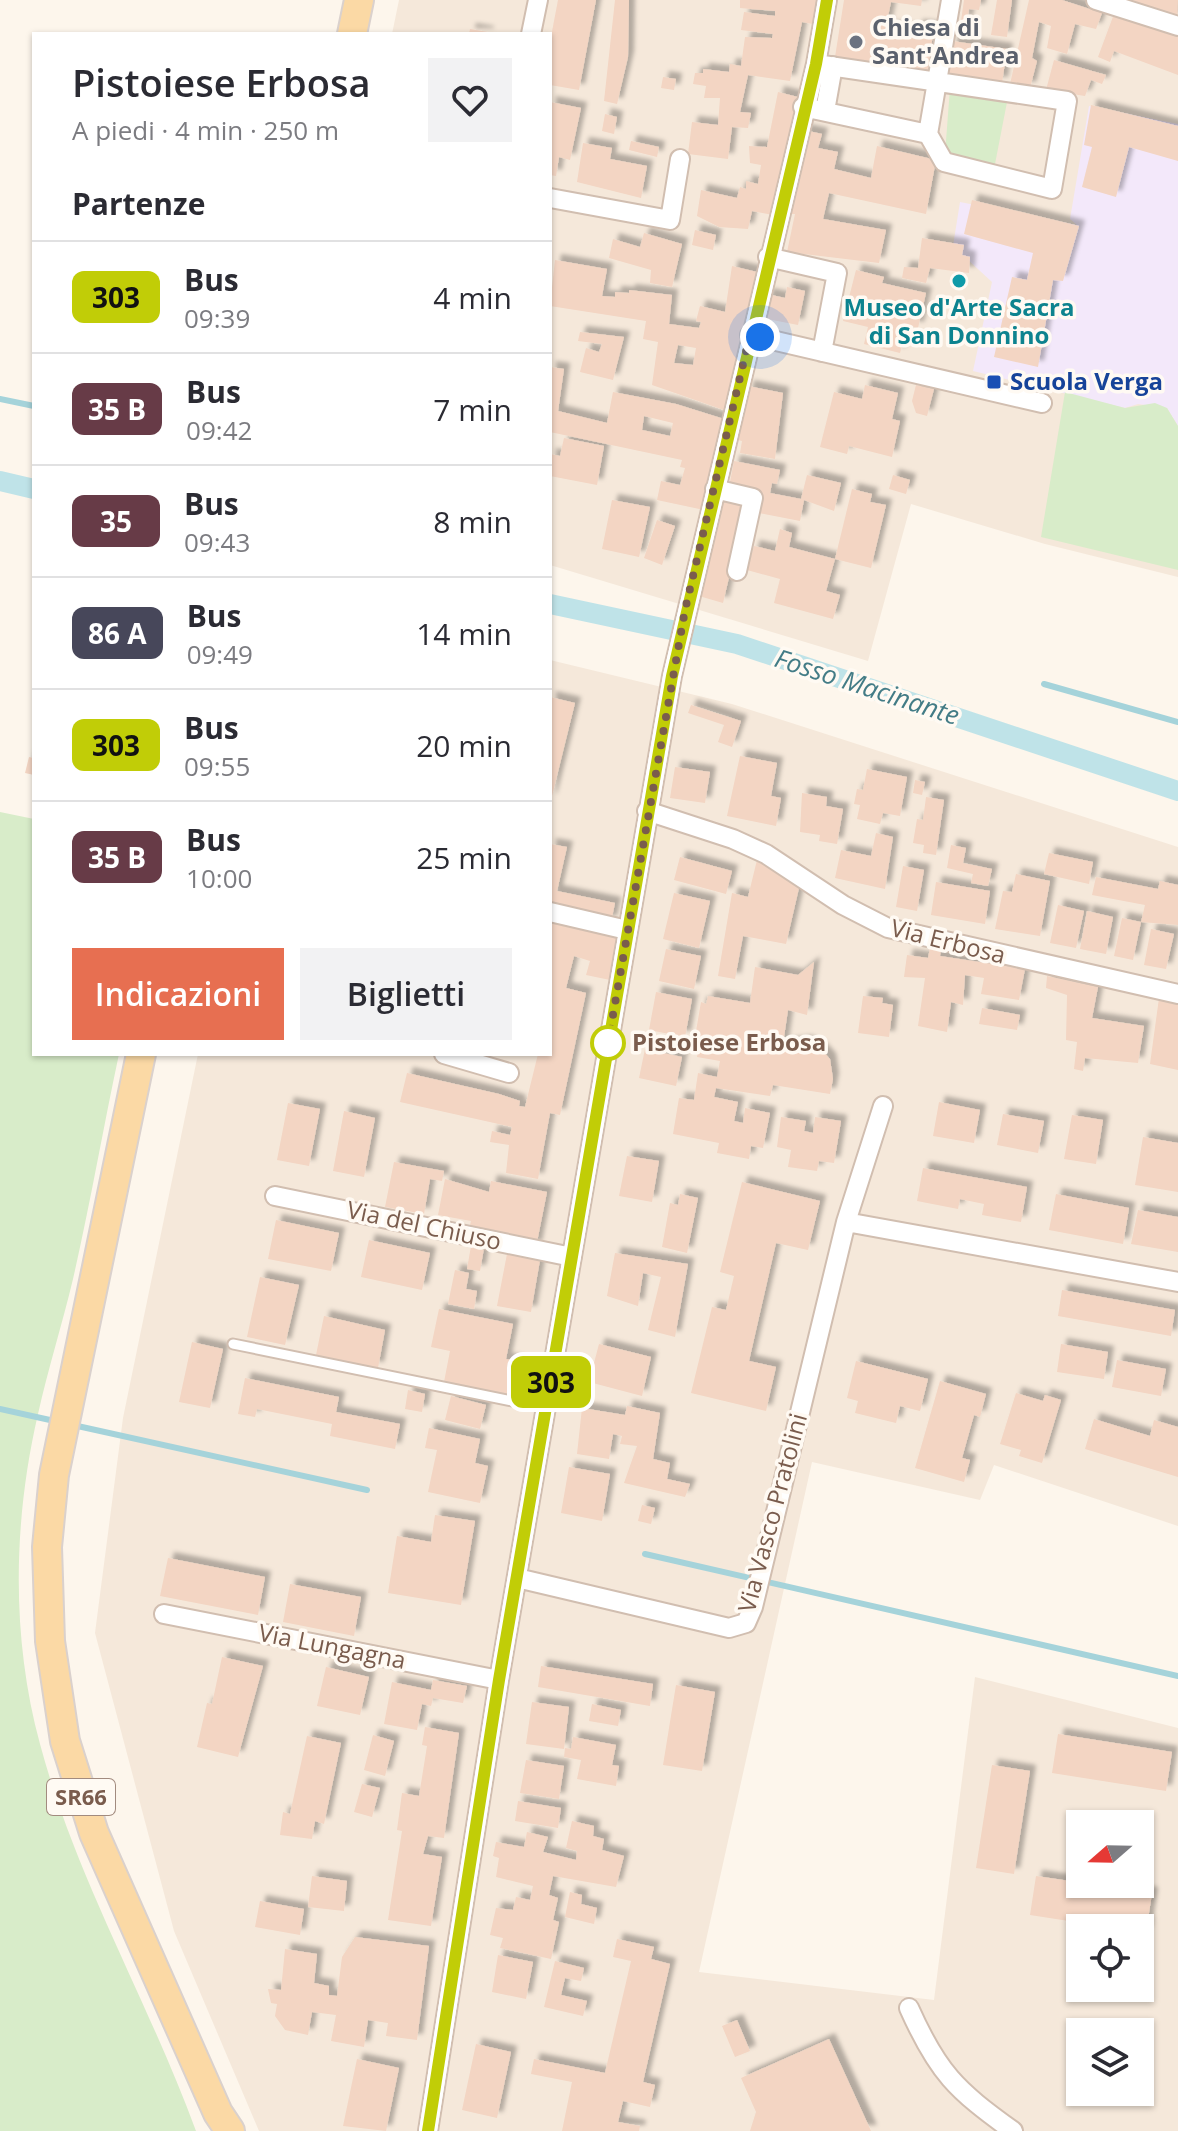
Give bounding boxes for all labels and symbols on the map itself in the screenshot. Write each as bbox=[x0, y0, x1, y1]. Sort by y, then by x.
place label: Chiesa di Sant'Andrea bbox=[872, 10, 1019, 71]
marker: Chiesa di Sant'Andrea bbox=[847, 33, 865, 51]
marker: Museo d'Arte Sacra di San Donnino bbox=[950, 272, 968, 290]
place label: Museo d'Arte Sacra di San Donnino bbox=[844, 290, 1074, 351]
your location bbox=[740, 317, 780, 357]
place label: Scuola Verga bbox=[1010, 364, 1163, 397]
marker: Scuola Verga bbox=[985, 373, 1003, 391]
water label: Fosso Macinante bbox=[771, 639, 964, 733]
street label: Via Erbosa bbox=[888, 910, 1009, 971]
place label: Pistoiese Erbosa bbox=[632, 1025, 826, 1058]
marker: Pistoiese Erbosa bbox=[591, 1026, 625, 1060]
street label: Via del Chiuso bbox=[344, 1192, 504, 1257]
line badge: 303 bbox=[505, 1356, 597, 1408]
street label: Via Vasco Pratolini bbox=[729, 1409, 814, 1616]
street label: Via Lungagna bbox=[256, 1615, 409, 1676]
road number: SR66 bbox=[47, 1779, 115, 1815]
north arrow bbox=[1066, 1810, 1154, 1898]

